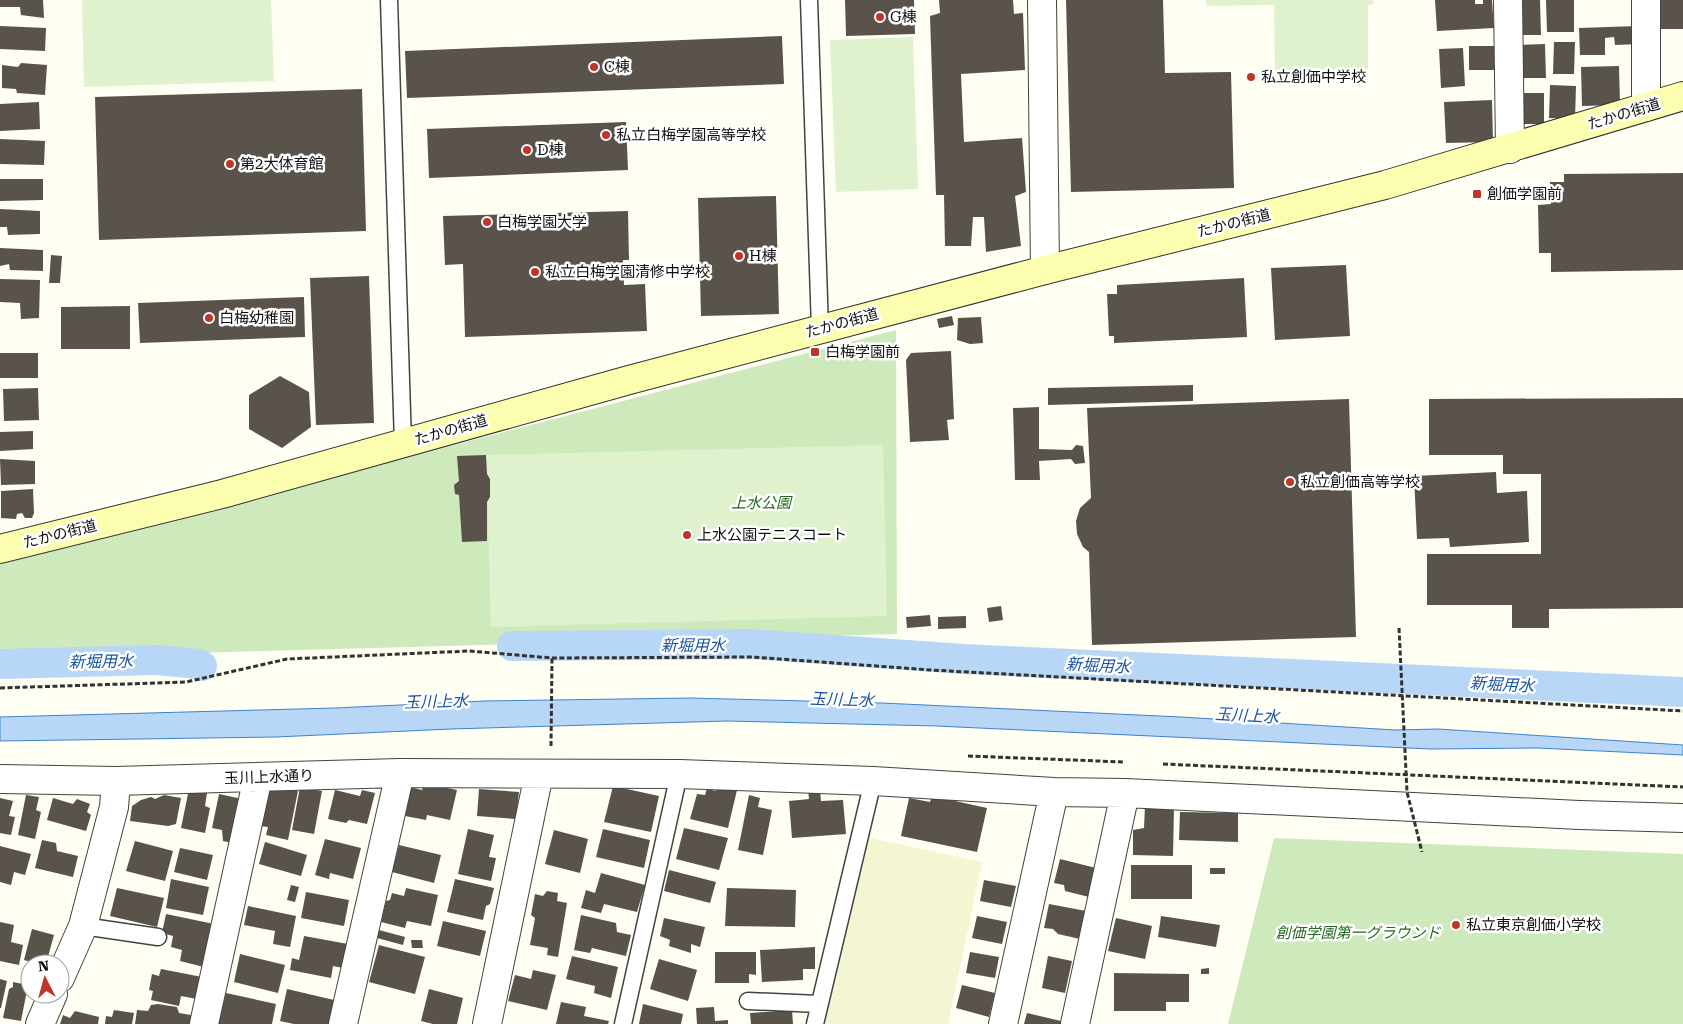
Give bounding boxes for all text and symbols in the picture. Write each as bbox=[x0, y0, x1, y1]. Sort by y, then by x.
place label: G棟 bbox=[890, 8, 917, 26]
marker: G棟 bbox=[874, 11, 886, 23]
place label: C棟 bbox=[604, 58, 630, 76]
marker: C棟 bbox=[588, 61, 600, 73]
place label: 私立創価中学校 bbox=[1261, 68, 1366, 86]
marker: 私立創価中学校 bbox=[1245, 71, 1257, 83]
street label: たかの街道 bbox=[1585, 94, 1663, 134]
place label: 私立白梅学園高等学校 bbox=[616, 126, 766, 144]
marker: 私立白梅学園高等学校 bbox=[600, 129, 612, 141]
place label: D棟 bbox=[537, 141, 564, 159]
marker: D棟 bbox=[521, 144, 533, 156]
place label: 第2大体育館 bbox=[240, 155, 323, 173]
marker: 第2大体育館 bbox=[224, 158, 236, 170]
place label: 創価学園前 bbox=[1487, 185, 1562, 203]
marker: 創価学園前 bbox=[1471, 188, 1483, 200]
street label: たかの街道 bbox=[1195, 205, 1273, 241]
place label: 白梅学園大学 bbox=[497, 213, 587, 231]
marker: 白梅学園大学 bbox=[481, 216, 493, 228]
place label: H棟 bbox=[749, 247, 777, 265]
marker: H棟 bbox=[733, 250, 745, 262]
place label: 私立白梅学園清修中学校 bbox=[545, 263, 710, 281]
marker: 私立白梅学園清修中学校 bbox=[529, 266, 541, 278]
street label: たかの街道 bbox=[803, 305, 881, 341]
place label: 白梅幼稚園 bbox=[219, 309, 294, 327]
marker: 白梅幼稚園 bbox=[203, 312, 215, 324]
place label: 白梅学園前 bbox=[825, 343, 900, 361]
marker: 白梅学園前 bbox=[809, 346, 821, 358]
street label: たかの街道 bbox=[412, 411, 490, 449]
place label: 私立創価高等学校 bbox=[1300, 473, 1420, 491]
marker: 私立創価高等学校 bbox=[1284, 476, 1296, 488]
park label: 上水公園 bbox=[731, 494, 793, 512]
street label: たかの街道 bbox=[21, 516, 99, 552]
place label: 上水公園テニスコート bbox=[697, 526, 847, 544]
marker: 上水公園テニスコート bbox=[681, 529, 693, 541]
water label: 新堀用水 bbox=[661, 636, 727, 655]
water label: 新堀用水 bbox=[69, 651, 135, 672]
water label: 新堀用水 bbox=[1066, 654, 1132, 677]
water label: 新堀用水 bbox=[1470, 673, 1536, 696]
water label: 玉川上水 bbox=[810, 689, 876, 710]
water label: 玉川上水 bbox=[404, 691, 470, 712]
water label: 玉川上水 bbox=[1215, 704, 1281, 727]
street label: 玉川上水通り bbox=[224, 766, 314, 788]
place label: 私立東京創価小学校 bbox=[1466, 916, 1601, 934]
marker: 私立東京創価小学校 bbox=[1450, 919, 1462, 931]
park label: 創価学園第一グラウンド bbox=[1275, 924, 1441, 942]
north arrow bbox=[20, 954, 70, 1004]
text: N bbox=[37, 958, 50, 975]

